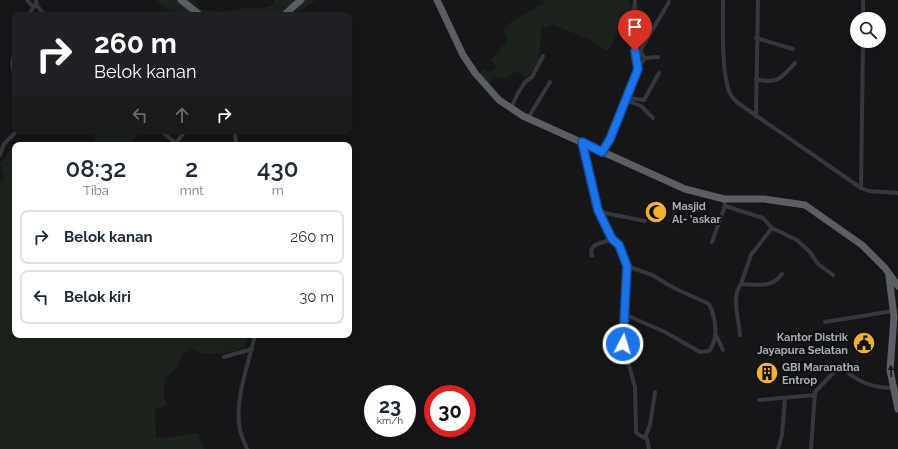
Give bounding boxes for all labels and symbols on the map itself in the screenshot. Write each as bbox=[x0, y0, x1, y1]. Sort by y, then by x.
pin bbox=[618, 10, 652, 51]
mosque icon: Masjid Al- 'askar bbox=[643, 199, 669, 225]
place label: Masjid Al- 'askar bbox=[672, 200, 721, 226]
position arrow bbox=[602, 323, 644, 365]
public building icon: Kantor Distrik Jayapura Selatan bbox=[851, 330, 877, 356]
place label: Kantor Distrik Jayapura Selatan bbox=[757, 331, 849, 357]
building icon: GBI Maranatha Entrop bbox=[754, 360, 780, 386]
place label: GBI Maranatha Entrop bbox=[782, 361, 860, 387]
one-way arrow bbox=[887, 365, 894, 377]
speed limit sign: 30 bbox=[424, 385, 476, 437]

